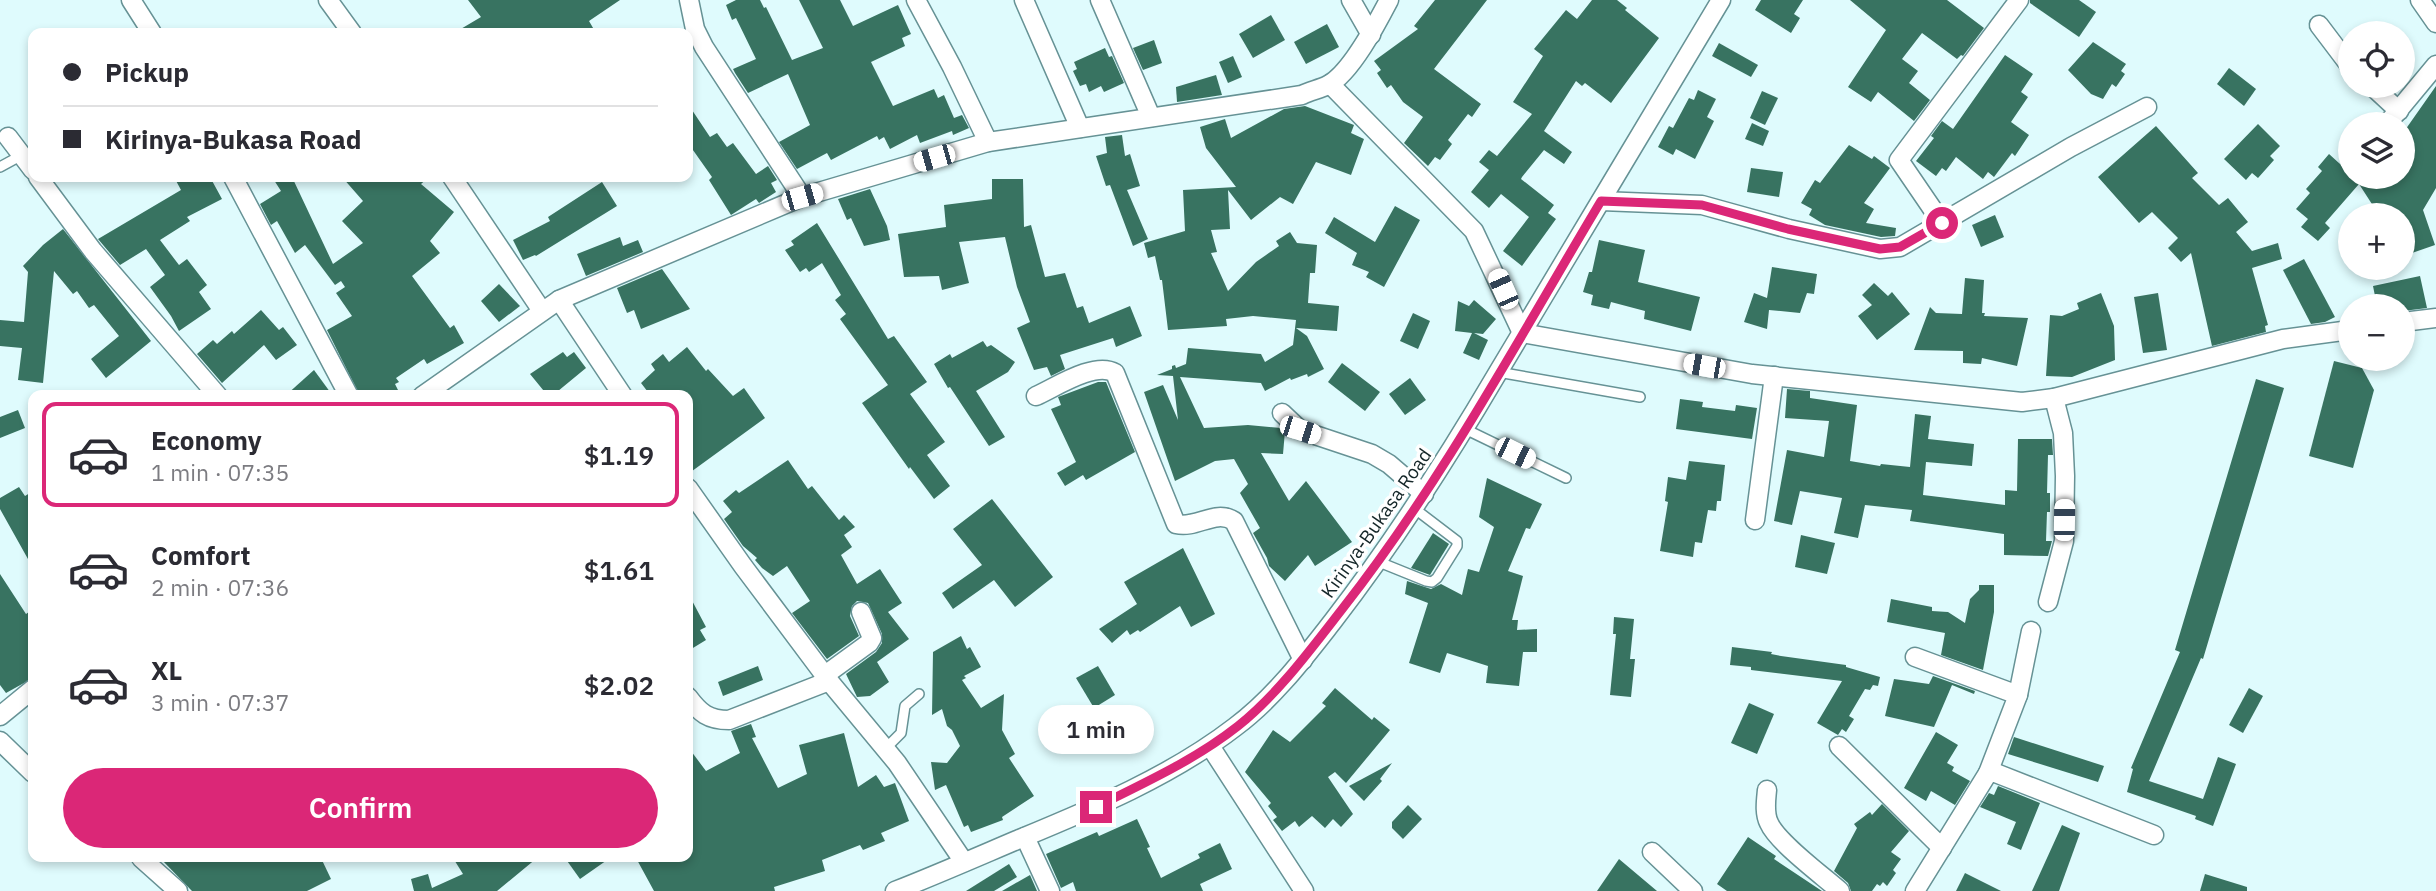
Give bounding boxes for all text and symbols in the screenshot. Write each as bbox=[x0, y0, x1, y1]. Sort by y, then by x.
map controls bbox=[2338, 21, 2415, 371]
button: locate bbox=[2338, 21, 2415, 98]
text: Pickup bbox=[105, 55, 189, 89]
button: layers bbox=[2338, 112, 2415, 189]
text: Kirinya-Bukasa Road bbox=[105, 122, 362, 156]
car bbox=[911, 142, 958, 174]
car bbox=[779, 181, 826, 213]
button: + bbox=[2338, 203, 2415, 280]
route start bbox=[1926, 207, 1958, 239]
car bbox=[1485, 266, 1522, 312]
button: − bbox=[2338, 294, 2415, 371]
car bbox=[1682, 352, 1727, 380]
car bbox=[1277, 414, 1324, 446]
icon: car bbox=[67, 423, 130, 486]
text: Economy bbox=[151, 423, 262, 457]
car bbox=[1492, 434, 1539, 472]
text: $1.19 bbox=[584, 438, 654, 472]
street label: Kirinya-Bukasa Road bbox=[1315, 444, 1437, 602]
text: 1 min · 07:35 bbox=[151, 457, 289, 487]
car bbox=[2054, 499, 2075, 541]
icon: car bbox=[67, 538, 130, 601]
text: Comfort bbox=[151, 538, 250, 572]
text: $1.61 bbox=[584, 553, 654, 587]
text: 2 min · 07:36 bbox=[151, 572, 289, 602]
icon: car bbox=[67, 653, 130, 716]
text: XL bbox=[151, 653, 182, 687]
text: $2.02 bbox=[584, 668, 654, 702]
text: 3 min · 07:37 bbox=[151, 687, 289, 717]
callout: 1 min bbox=[1038, 706, 1154, 754]
text: 1 min bbox=[1066, 714, 1126, 744]
button: Confirm bbox=[63, 768, 658, 848]
route end bbox=[1080, 791, 1112, 823]

